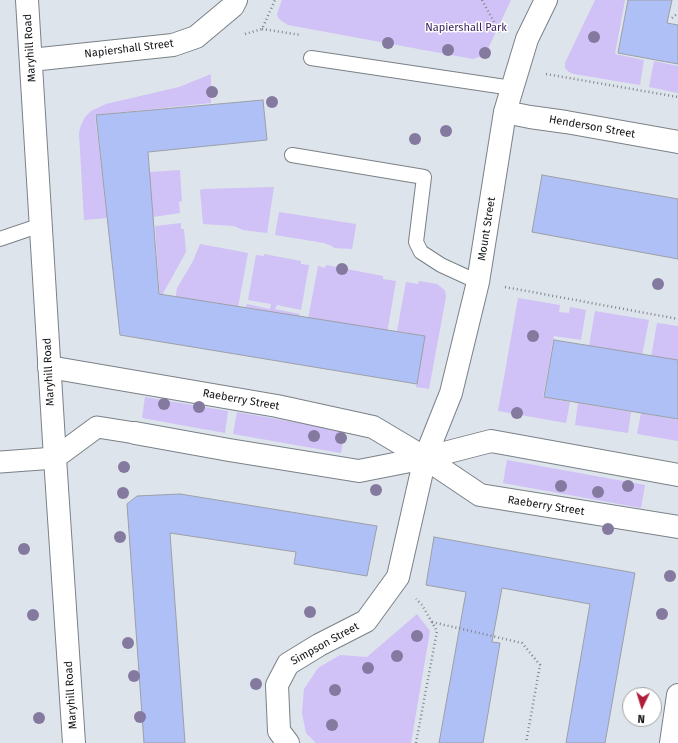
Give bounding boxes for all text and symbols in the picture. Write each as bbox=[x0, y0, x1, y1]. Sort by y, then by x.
street label: Maryhill Road bbox=[21, 13, 39, 83]
park label: Napiershall Park bbox=[425, 21, 507, 35]
street label: Napiershall Street bbox=[84, 37, 174, 61]
street label: Henderson Street bbox=[548, 113, 636, 141]
street label: Mount Street bbox=[475, 196, 499, 262]
street label: Maryhill Road bbox=[41, 337, 57, 407]
street label: Raeberry Street bbox=[202, 387, 280, 413]
street label: Raeberry Street bbox=[507, 493, 585, 519]
street label: Simpson Street bbox=[289, 620, 361, 668]
street label: Maryhill Road bbox=[62, 660, 80, 730]
north arrow bbox=[622, 687, 662, 727]
text: N bbox=[637, 712, 645, 725]

